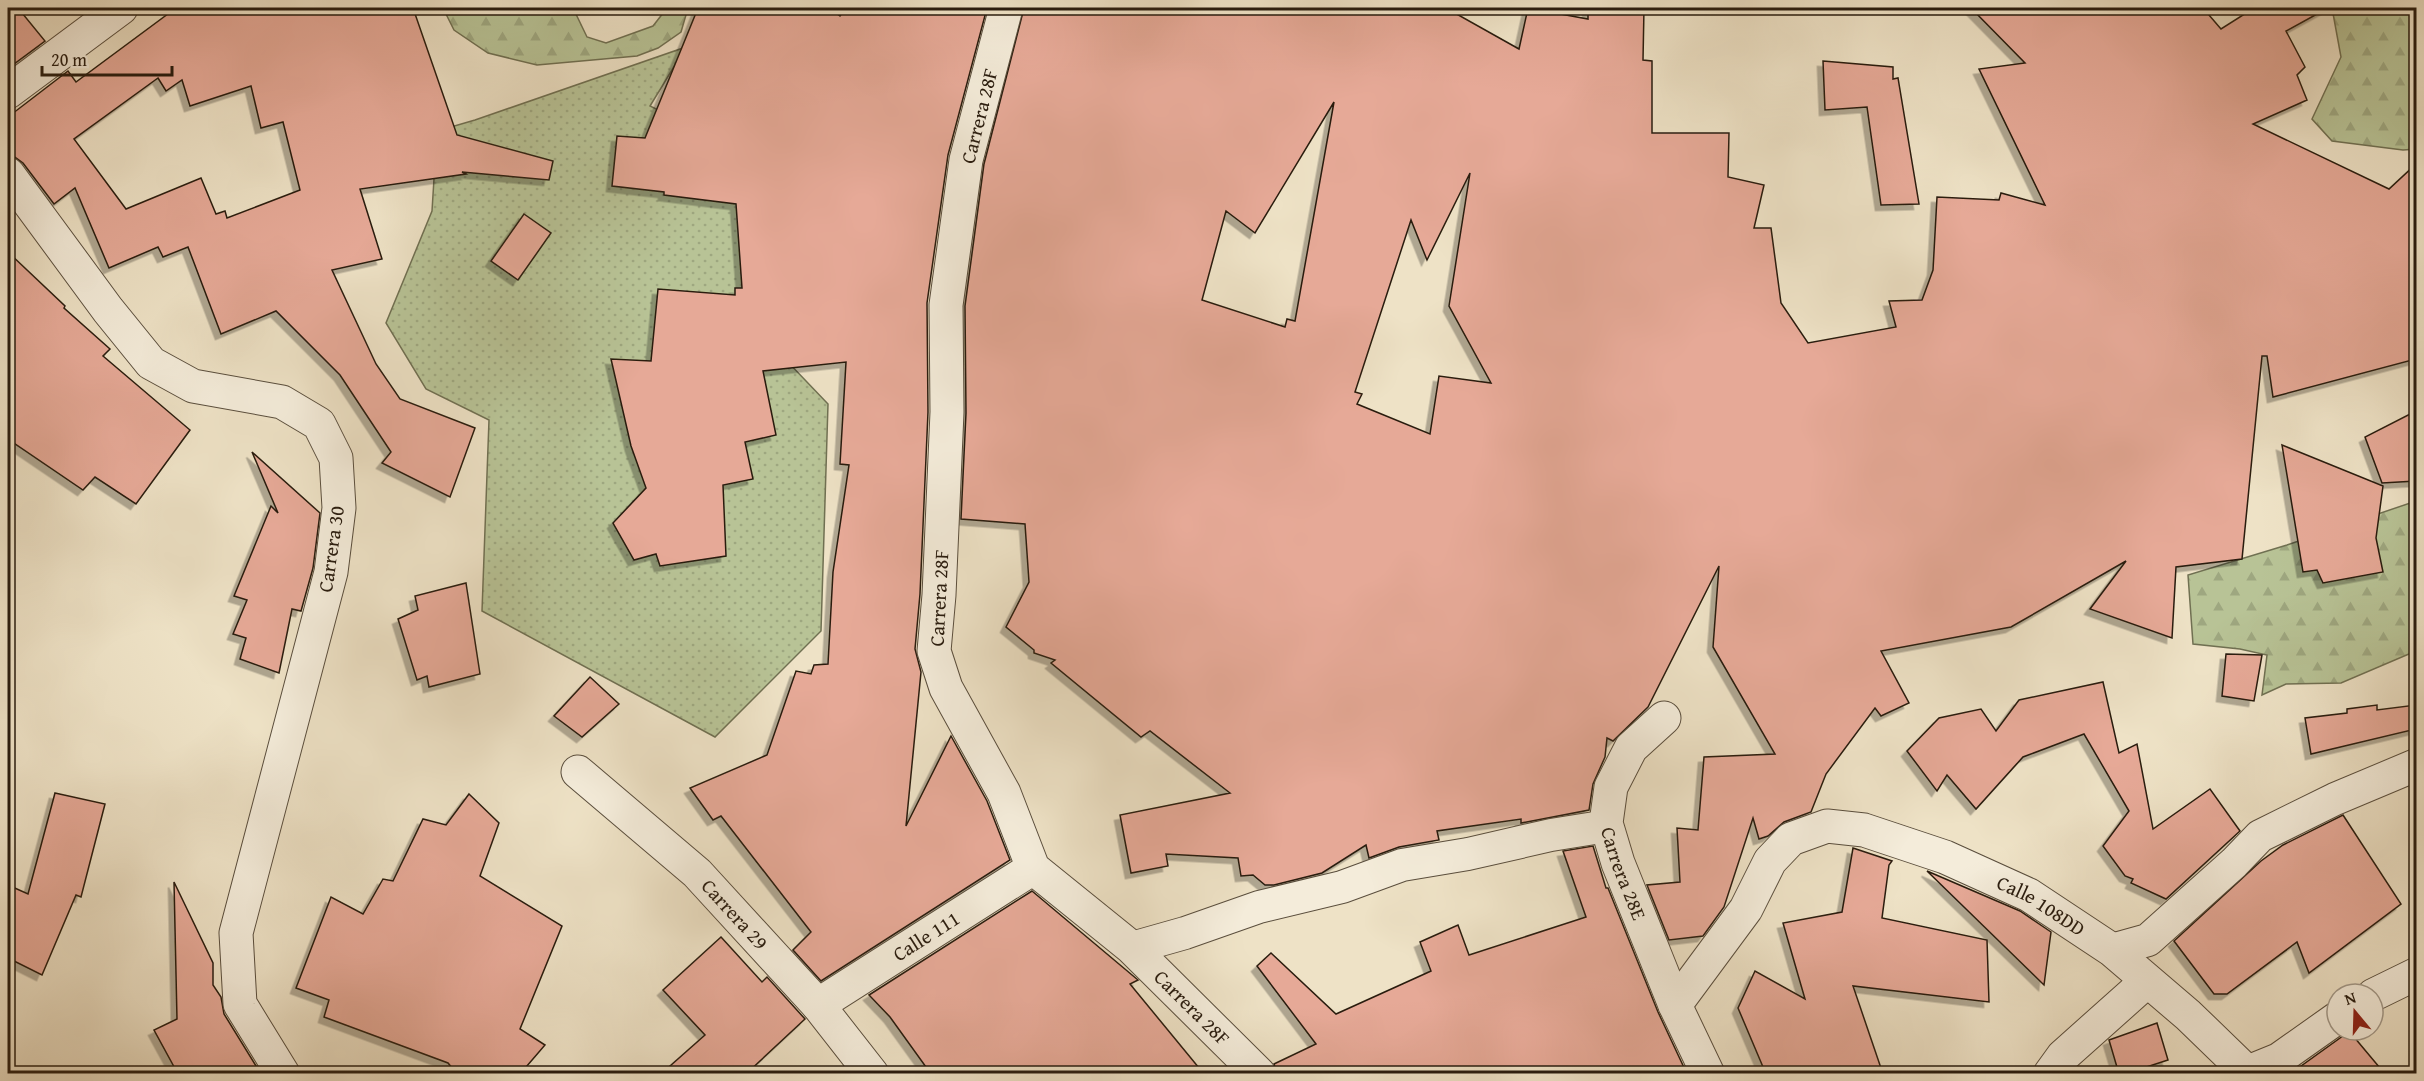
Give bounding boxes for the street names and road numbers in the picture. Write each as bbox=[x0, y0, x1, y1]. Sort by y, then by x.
street label: Carrera 28F bbox=[953, 65, 1004, 166]
street label: Carrera 30 bbox=[310, 504, 351, 594]
street label: Carrera 28F bbox=[921, 549, 956, 647]
street label: Carrera 28E bbox=[1594, 823, 1654, 924]
street label: Calle 108DD bbox=[1992, 867, 2091, 942]
street label: Carrera 29 bbox=[695, 872, 775, 956]
street label: Calle 111 bbox=[887, 904, 965, 968]
street label: Carrera 28F bbox=[1148, 963, 1237, 1052]

